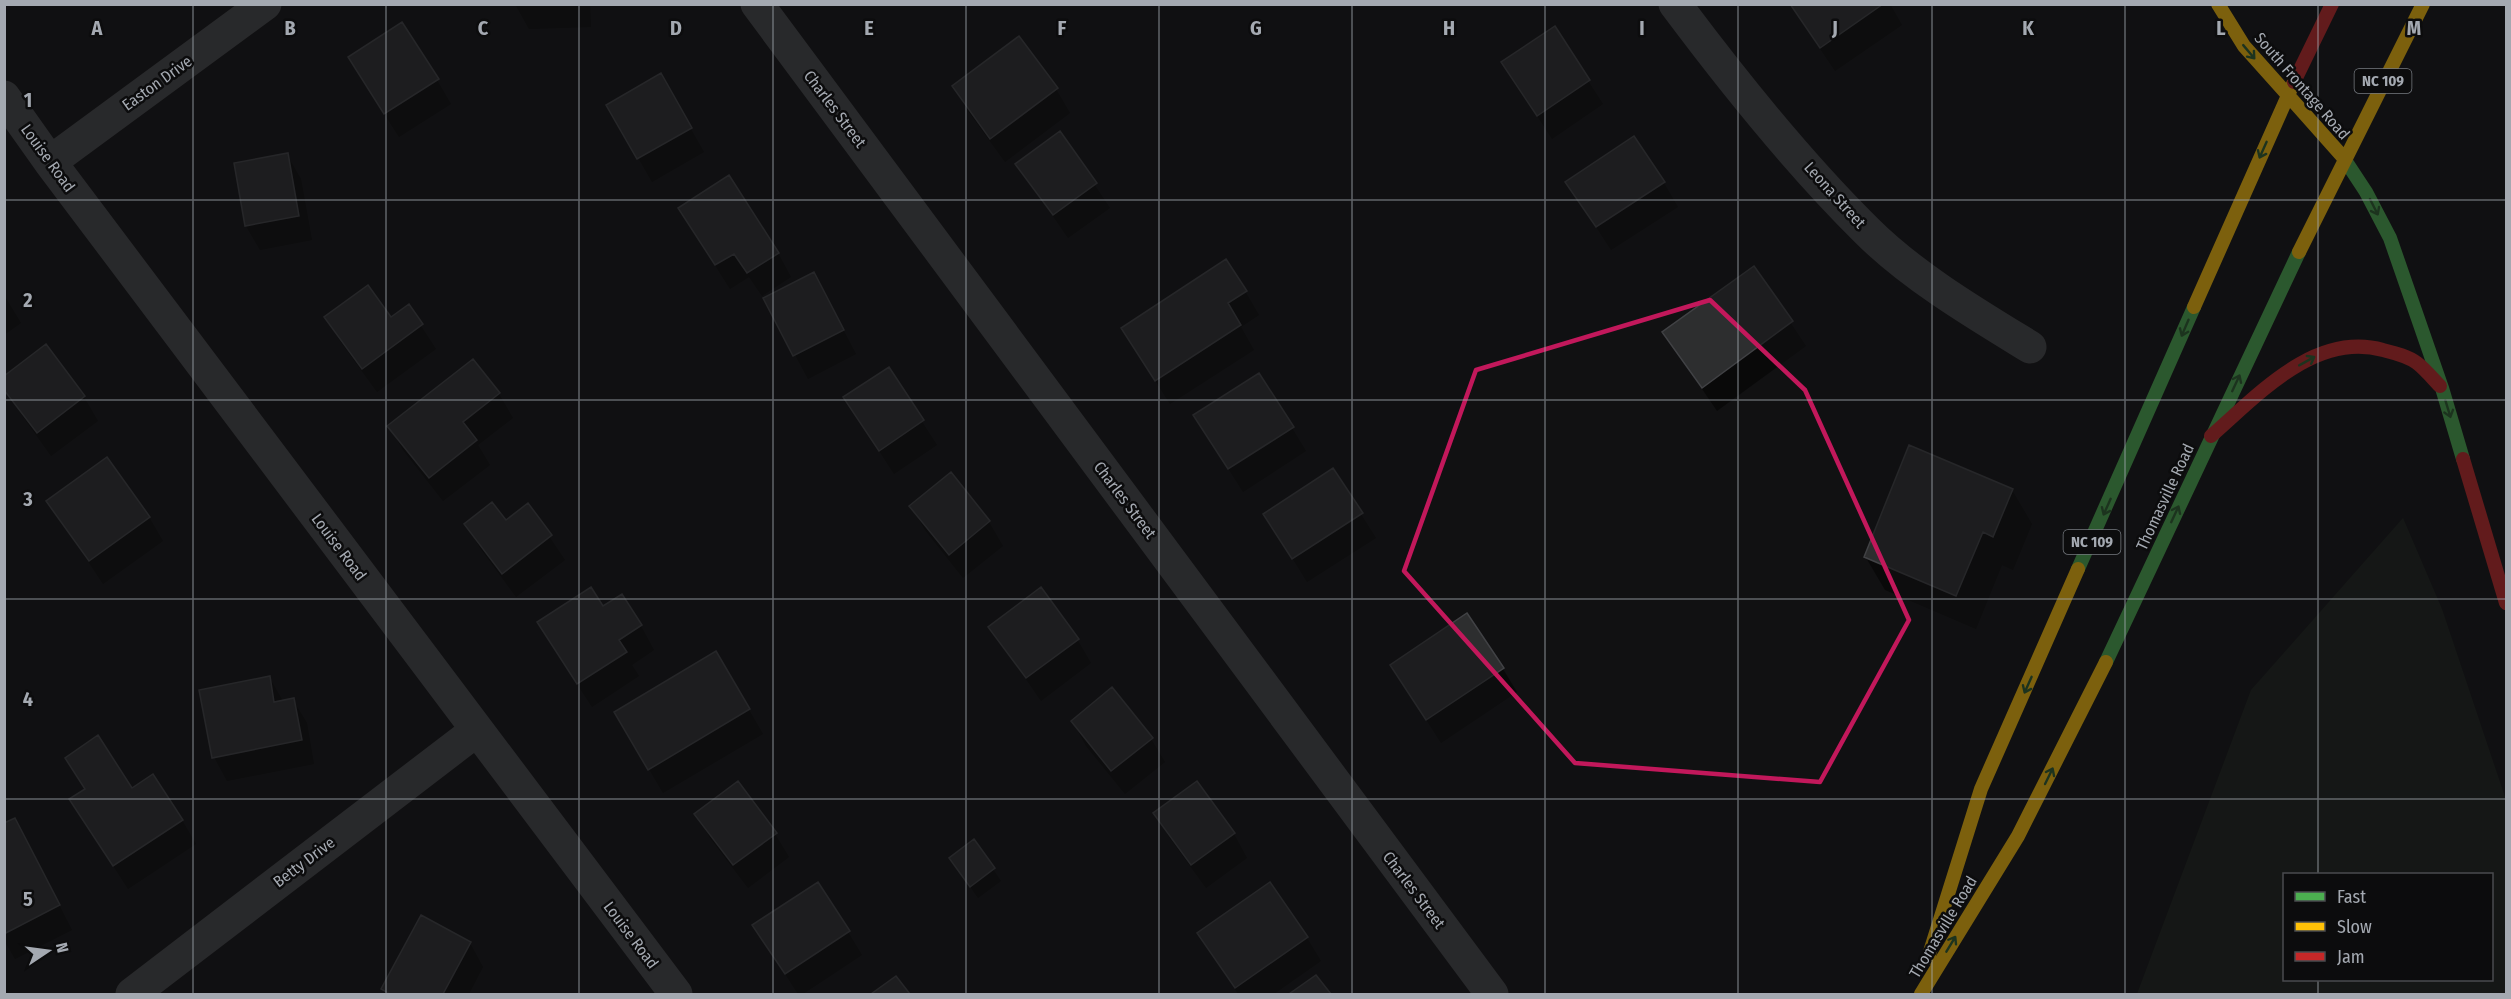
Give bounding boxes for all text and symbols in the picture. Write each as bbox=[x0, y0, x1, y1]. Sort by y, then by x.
text: A bbox=[91, 16, 104, 40]
text: B bbox=[284, 16, 296, 40]
text: C bbox=[478, 16, 489, 40]
text: D bbox=[670, 16, 682, 40]
text: E bbox=[864, 16, 874, 40]
text: F bbox=[1058, 16, 1067, 40]
text: G bbox=[1250, 16, 1262, 40]
text: H bbox=[1443, 16, 1455, 40]
text: I bbox=[1639, 16, 1645, 40]
text: J bbox=[1831, 16, 1838, 40]
text: K bbox=[2022, 16, 2034, 40]
text: L bbox=[2216, 16, 2226, 40]
text: M bbox=[2407, 16, 2421, 40]
street label: South Frontage Road bbox=[2250, 29, 2354, 143]
one-way arrow bbox=[2243, 44, 2256, 60]
street label: Easton Drive bbox=[119, 51, 196, 115]
street label: Charles Street bbox=[800, 67, 871, 152]
road number: NC 109 bbox=[2354, 69, 2412, 93]
text: 1 bbox=[24, 88, 32, 112]
street label: Louise Road bbox=[17, 120, 79, 196]
one-way arrow bbox=[2257, 140, 2269, 158]
street label: Leona Street bbox=[1800, 158, 1870, 233]
one-way arrow bbox=[2368, 198, 2380, 215]
text: 2 bbox=[22, 288, 33, 312]
one-way arrow bbox=[2179, 319, 2190, 337]
one-way arrow bbox=[2297, 355, 2315, 366]
one-way arrow bbox=[2231, 375, 2243, 393]
one-way arrow bbox=[2443, 399, 2454, 418]
street label: Thomasville Road bbox=[2132, 441, 2198, 553]
street label: Charles Street bbox=[1090, 458, 1161, 543]
text: 3 bbox=[22, 487, 33, 511]
one-way arrow bbox=[2101, 498, 2113, 516]
one-way arrow bbox=[2171, 505, 2182, 523]
street label: Louise Road bbox=[308, 510, 370, 584]
road number: NC 109 bbox=[2064, 530, 2120, 554]
one-way arrow bbox=[2021, 676, 2033, 694]
text: 4 bbox=[23, 687, 33, 711]
one-way arrow bbox=[2043, 767, 2055, 785]
street label: Betty Drive bbox=[270, 833, 338, 891]
street label: Charles Street bbox=[1379, 848, 1450, 933]
street label: Thomasville Road bbox=[1905, 873, 1981, 981]
legend bbox=[2283, 873, 2493, 981]
text: Fast bbox=[2337, 886, 2366, 908]
text: 5 bbox=[23, 887, 33, 911]
street label: Louise Road bbox=[600, 898, 662, 972]
text: Slow bbox=[2337, 916, 2372, 938]
north arrow bbox=[18, 921, 78, 981]
one-way arrow bbox=[1946, 936, 1958, 953]
text: N bbox=[52, 941, 72, 955]
text: Jam bbox=[2337, 946, 2365, 968]

